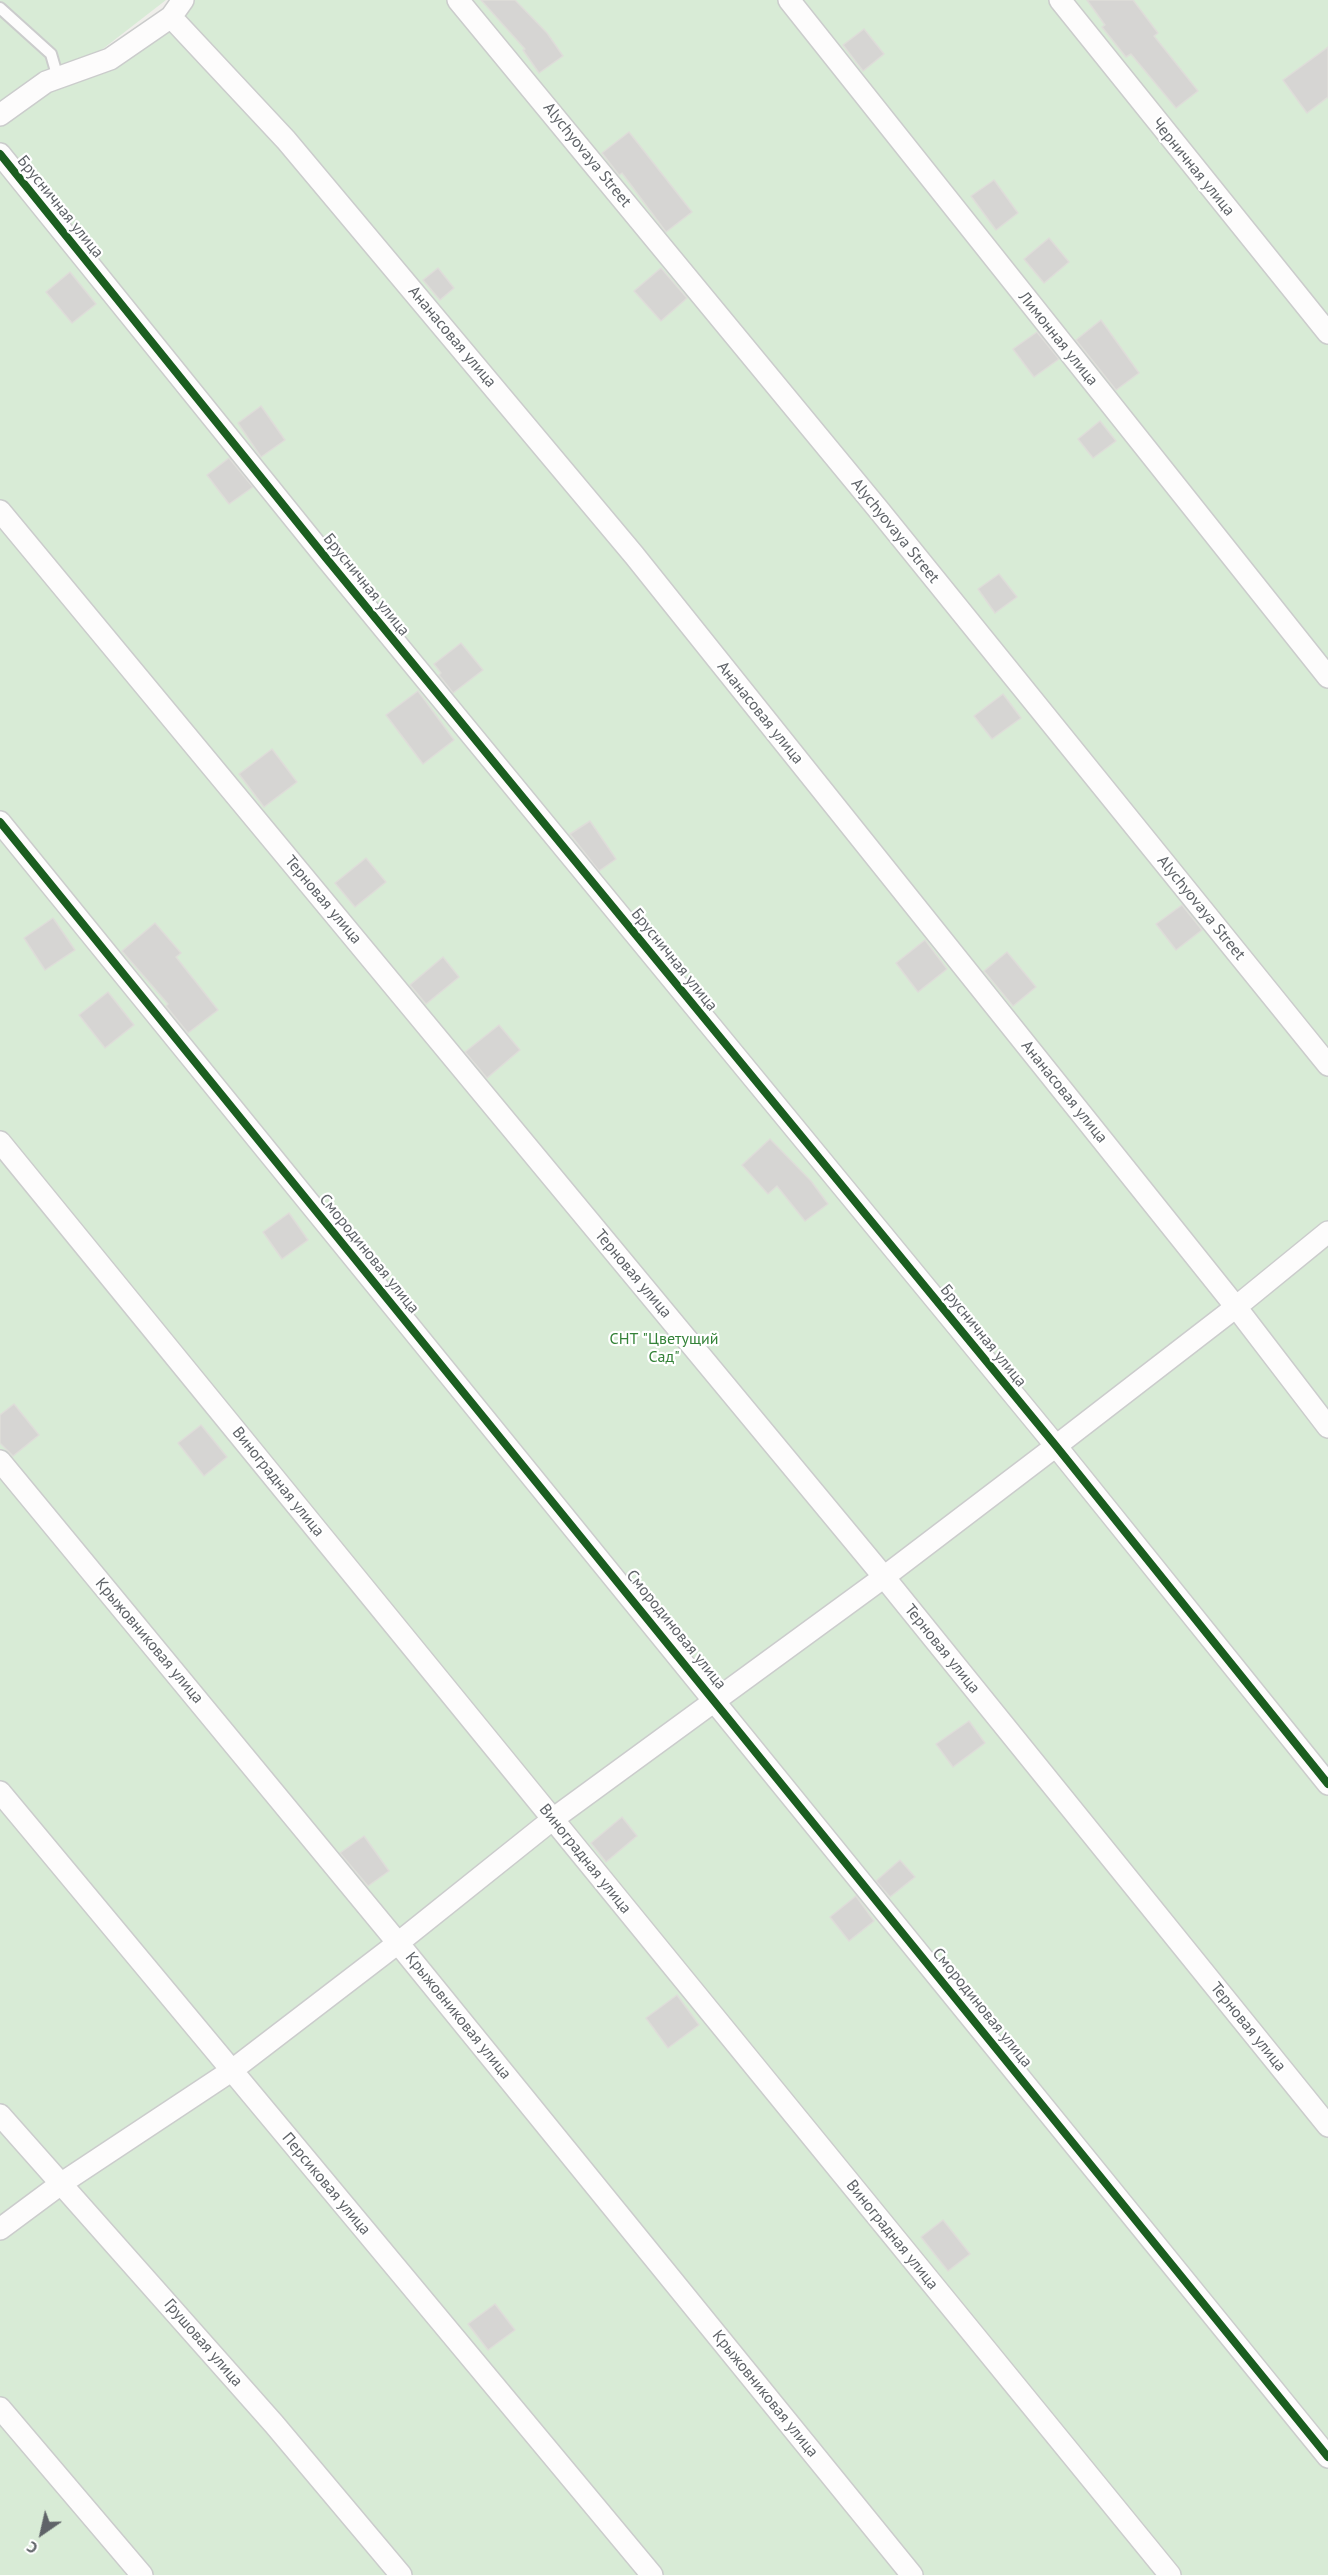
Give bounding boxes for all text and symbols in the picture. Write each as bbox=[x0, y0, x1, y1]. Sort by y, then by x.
street label: Alychyovaya Street bbox=[539, 99, 635, 211]
street label: Черничная улица bbox=[1148, 114, 1238, 220]
street label: Брусничная улица bbox=[13, 152, 107, 262]
street label: Ананасовая улица bbox=[404, 282, 500, 392]
street label: Лимонная улица bbox=[1014, 288, 1102, 390]
street label: Alychyovaya Street bbox=[847, 475, 943, 587]
street label: Брусничная улица bbox=[319, 530, 413, 640]
street label: Ананасовая улица bbox=[713, 658, 807, 768]
street label: Терновая улица bbox=[281, 852, 365, 948]
street label: Alychyovaya Street bbox=[1153, 852, 1249, 964]
street label: Брусничная улица bbox=[627, 905, 721, 1015]
street label: Ананасовая улица bbox=[1017, 1037, 1111, 1147]
street label: Смородиновая улица bbox=[315, 1190, 423, 1318]
street label: Терновая улица bbox=[591, 1226, 675, 1322]
street label: Брусничная улица bbox=[936, 1281, 1030, 1391]
park label: СНТ "Цветущий Сад" bbox=[610, 1329, 718, 1367]
street label: Виноградная улица bbox=[228, 1423, 328, 1541]
street label: Смородиновая улица bbox=[622, 1566, 730, 1694]
street label: Крыжовниковая улица bbox=[91, 1574, 207, 1708]
street label: Терновая улица bbox=[900, 1600, 984, 1698]
street label: Виноградная улица bbox=[535, 1800, 635, 1918]
street label: Смородиновая улица bbox=[928, 1944, 1036, 2072]
street label: Крыжовниковая улица bbox=[401, 1949, 515, 2083]
street label: Терновая улица bbox=[1206, 1978, 1290, 2076]
street label: Персиковая улица bbox=[278, 2129, 374, 2239]
street label: Виноградная улица bbox=[842, 2176, 942, 2294]
street label: Грушовая улица bbox=[160, 2295, 246, 2391]
street label: Крыжовниковая улица bbox=[708, 2327, 822, 2461]
north arrow bbox=[12, 2503, 72, 2563]
text: С bbox=[23, 2537, 41, 2559]

